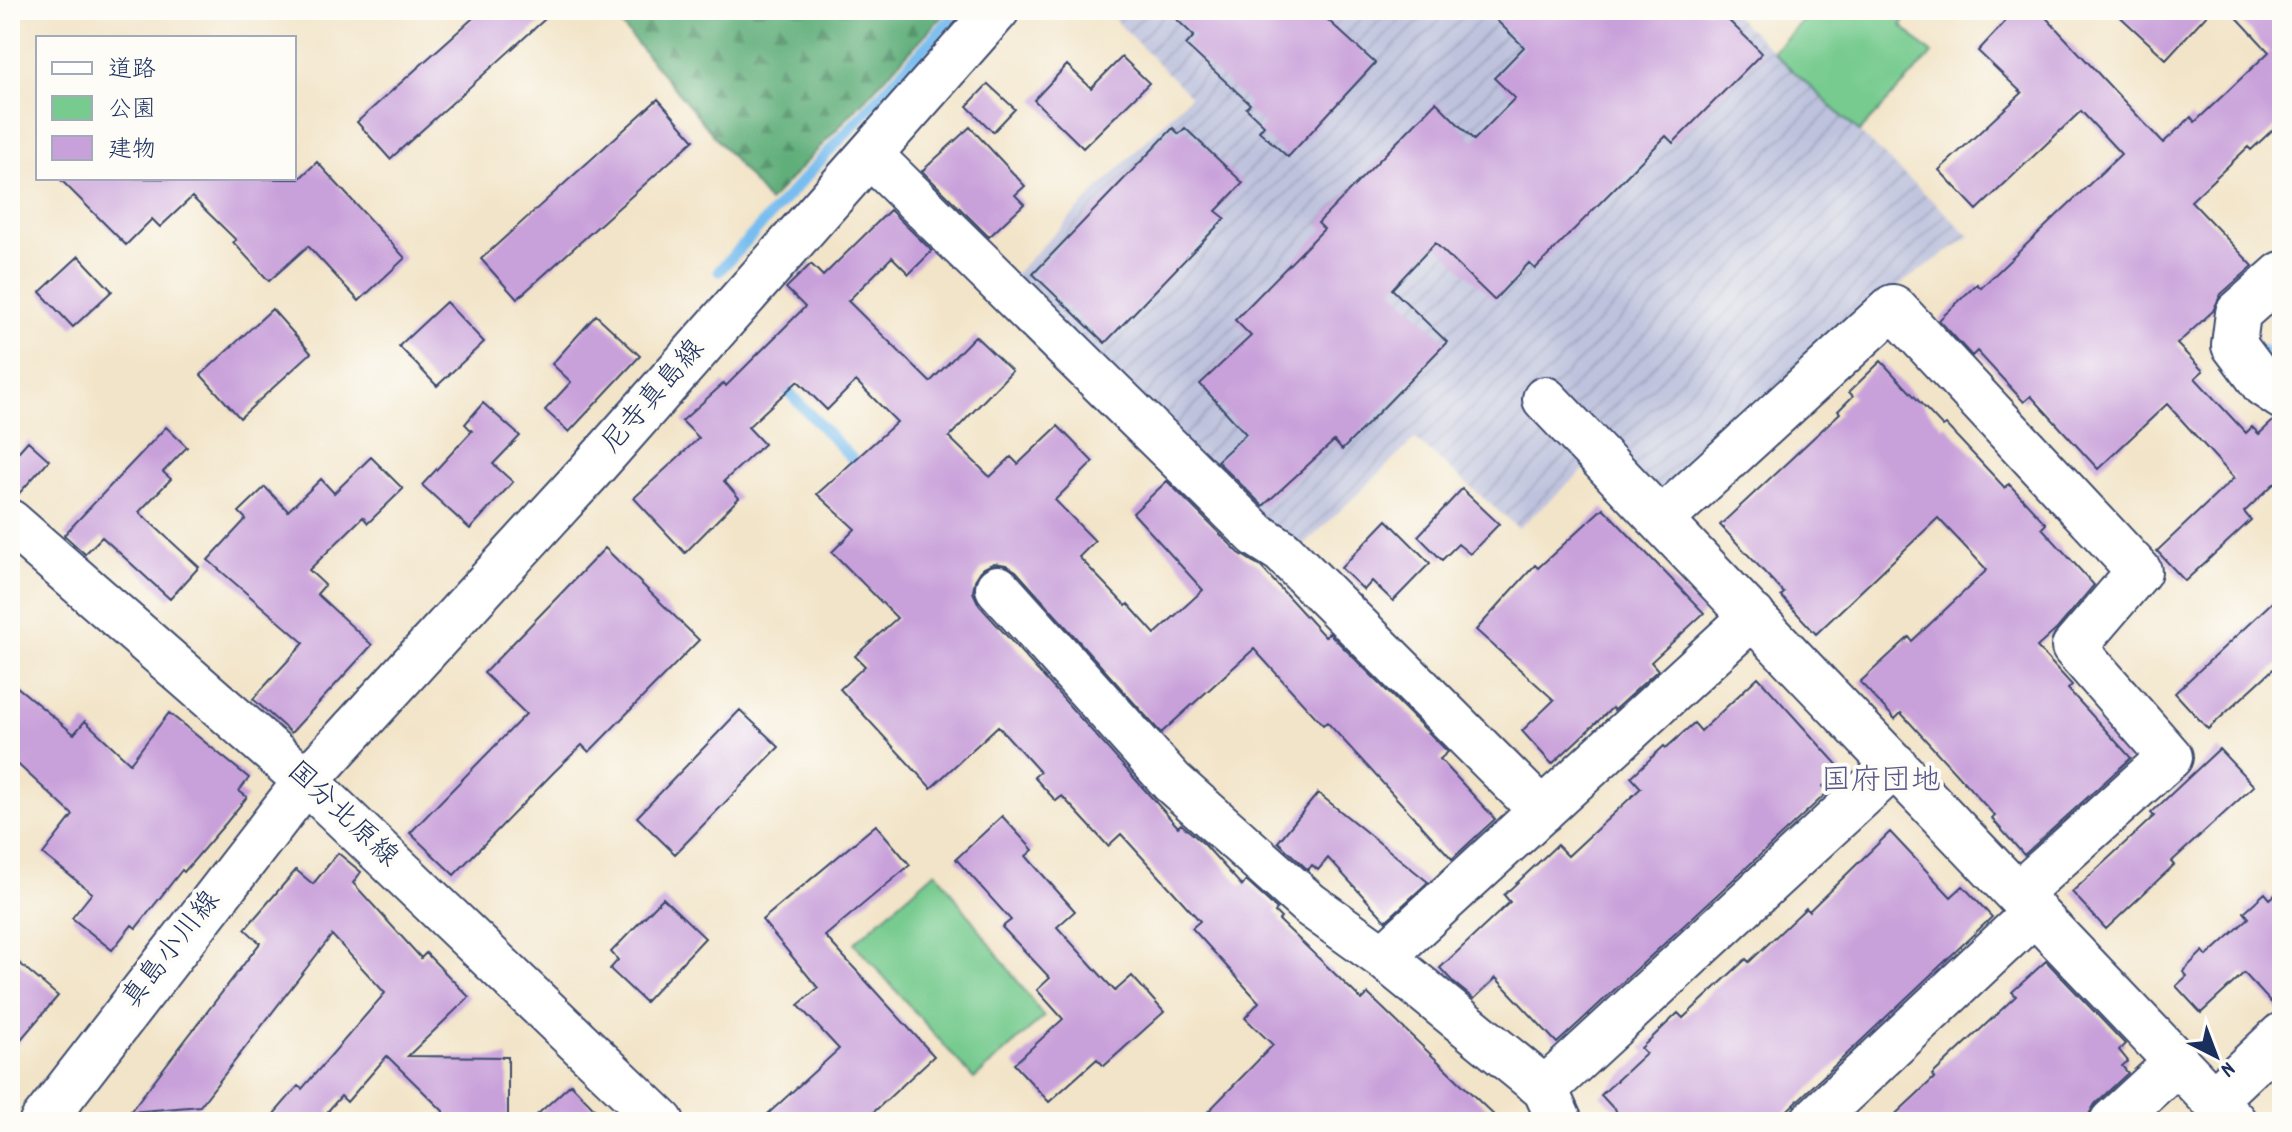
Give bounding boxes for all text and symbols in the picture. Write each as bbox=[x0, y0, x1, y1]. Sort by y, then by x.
legend bbox=[36, 36, 296, 180]
text: 道路 bbox=[108, 54, 156, 88]
text: 公園 bbox=[108, 94, 156, 128]
text: 建物 bbox=[108, 134, 156, 168]
street label: 尼寺真島線 bbox=[594, 332, 716, 464]
street label: 国分北原線 bbox=[276, 754, 406, 878]
district label: 国府団地 bbox=[1821, 762, 1941, 805]
street label: 真島小川線 bbox=[114, 884, 232, 1018]
north arrow bbox=[2176, 1016, 2256, 1096]
text: N bbox=[2213, 1053, 2241, 1084]

